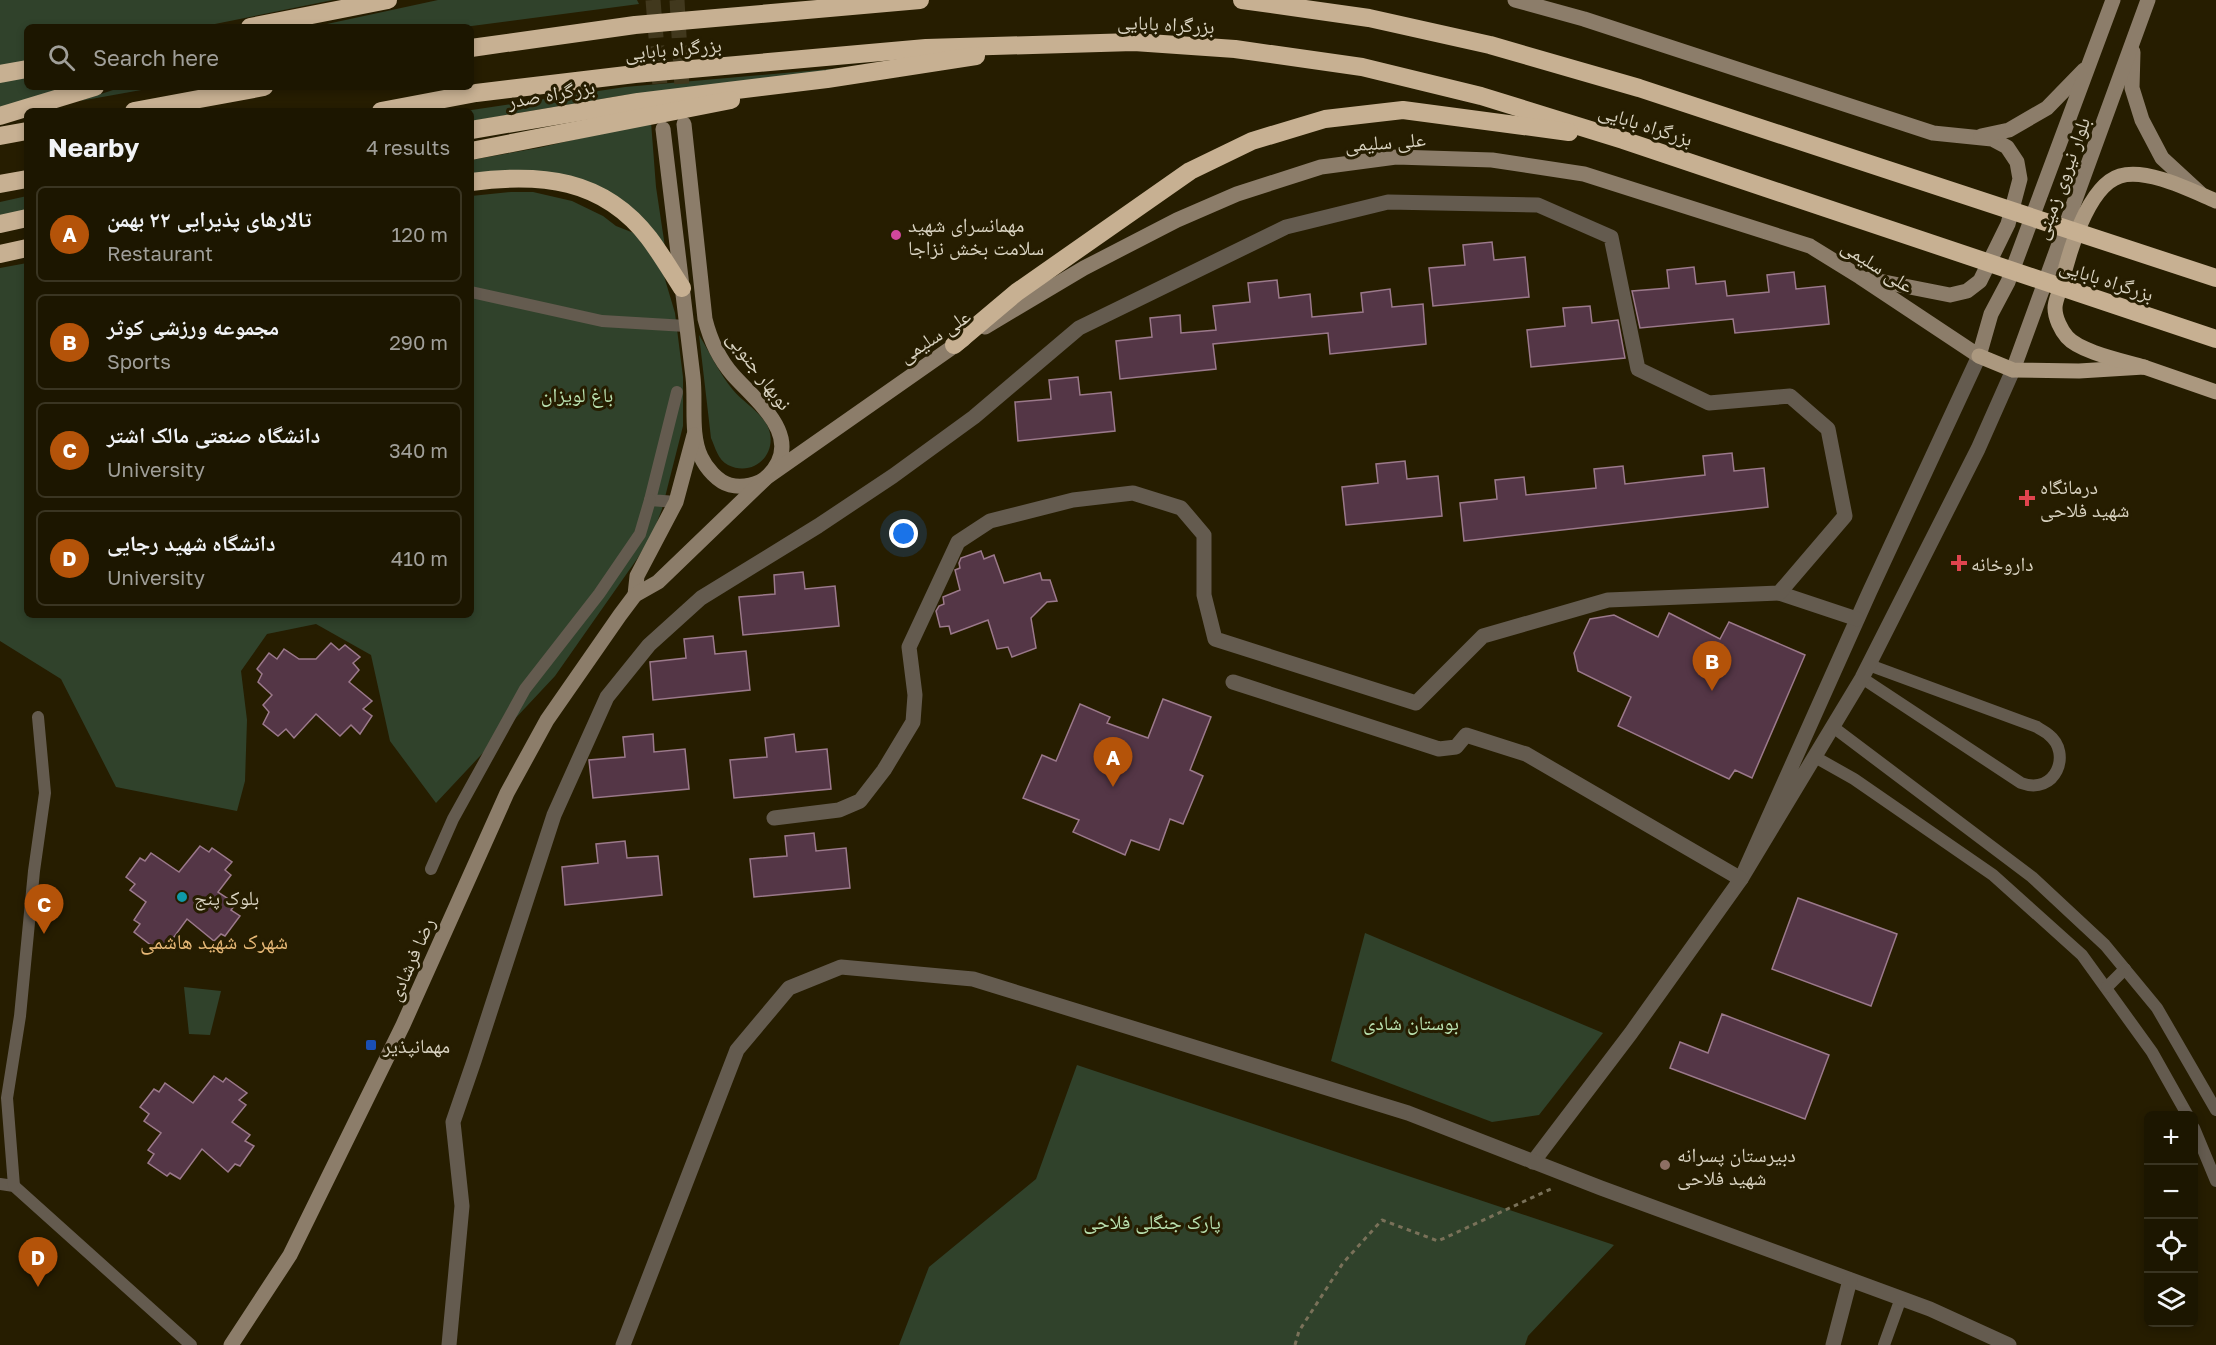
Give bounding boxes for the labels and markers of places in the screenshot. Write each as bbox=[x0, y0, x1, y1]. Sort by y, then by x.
place label: مهمانسرای شهید سلامت بخش نزاجا bbox=[908, 212, 1044, 260]
marker: مهمانسرای شهید سلامت بخش نزاجا bbox=[889, 228, 903, 242]
place label: درمانگاه شهید فلاحی bbox=[2040, 474, 2130, 522]
marker: درمانگاه شهید فلاحی bbox=[2018, 489, 2036, 507]
place label: داروخانه bbox=[1971, 551, 2033, 575]
marker: داروخانه bbox=[1952, 556, 1966, 570]
pin: B bbox=[1692, 642, 1732, 691]
pin: A bbox=[1094, 738, 1132, 787]
pin: C bbox=[24, 884, 63, 934]
place label: بلوک پنج bbox=[194, 885, 259, 911]
marker: بلوک پنج bbox=[175, 890, 189, 904]
place label: مهمانپذیر bbox=[382, 1033, 450, 1058]
marker: مهمانپذیر bbox=[364, 1038, 378, 1052]
place label: دبیرستان پسرانه شهید فلاحی bbox=[1677, 1142, 1796, 1190]
marker: دبیرستان پسرانه شهید فلاحی bbox=[1658, 1158, 1672, 1172]
pin: D bbox=[18, 1238, 57, 1287]

